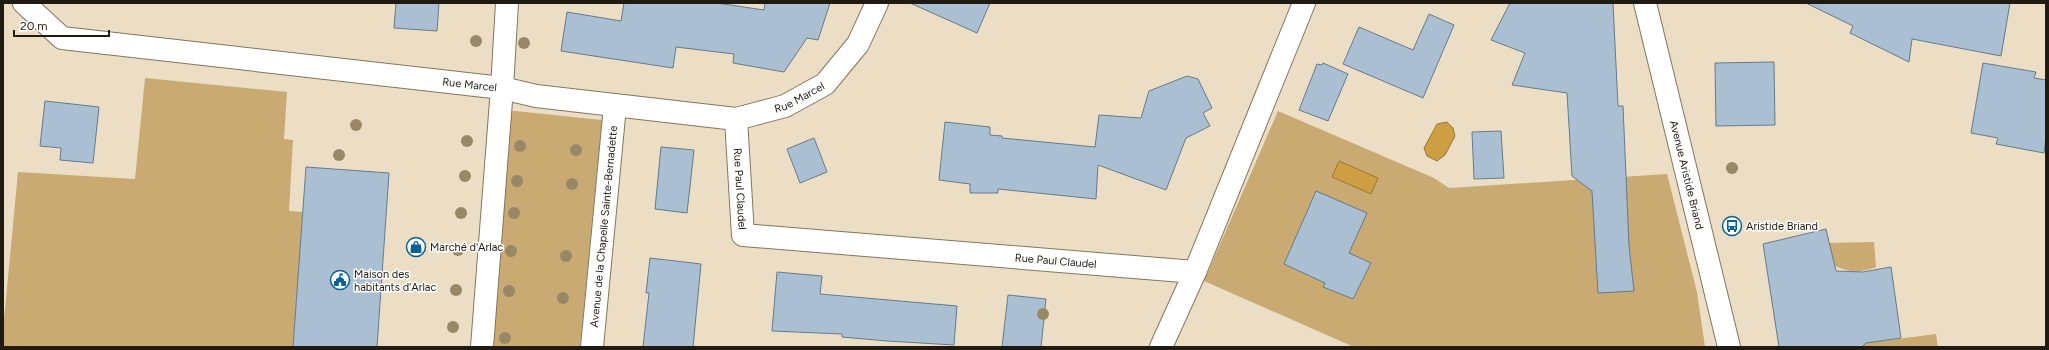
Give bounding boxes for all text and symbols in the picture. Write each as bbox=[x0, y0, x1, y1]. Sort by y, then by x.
scale bar bbox=[14, 12, 109, 38]
text: 20 m bbox=[20, 19, 48, 33]
street label: Rue Marcel bbox=[442, 75, 498, 94]
street label: Rue Marcel bbox=[773, 79, 827, 115]
street label: Avenue Aristide Briand bbox=[1667, 119, 1707, 231]
street label: Avenue de la Chapelle Sainte-Bernadette bbox=[587, 125, 620, 328]
street label: Rue Paul Claudel bbox=[731, 148, 749, 230]
bus stop icon: Aristide Briand bbox=[1721, 215, 1743, 237]
place label: Aristide Briand bbox=[1746, 220, 1818, 233]
shop icon: Marché d'Arlac bbox=[405, 236, 427, 258]
place label: Marché d'Arlac bbox=[430, 241, 503, 254]
street label: Rue Paul Claudel bbox=[1014, 251, 1097, 270]
place label: Maison des habitants d'Arlac bbox=[354, 268, 436, 294]
public building icon: Maison des habitants d'Arlac bbox=[329, 269, 351, 291]

